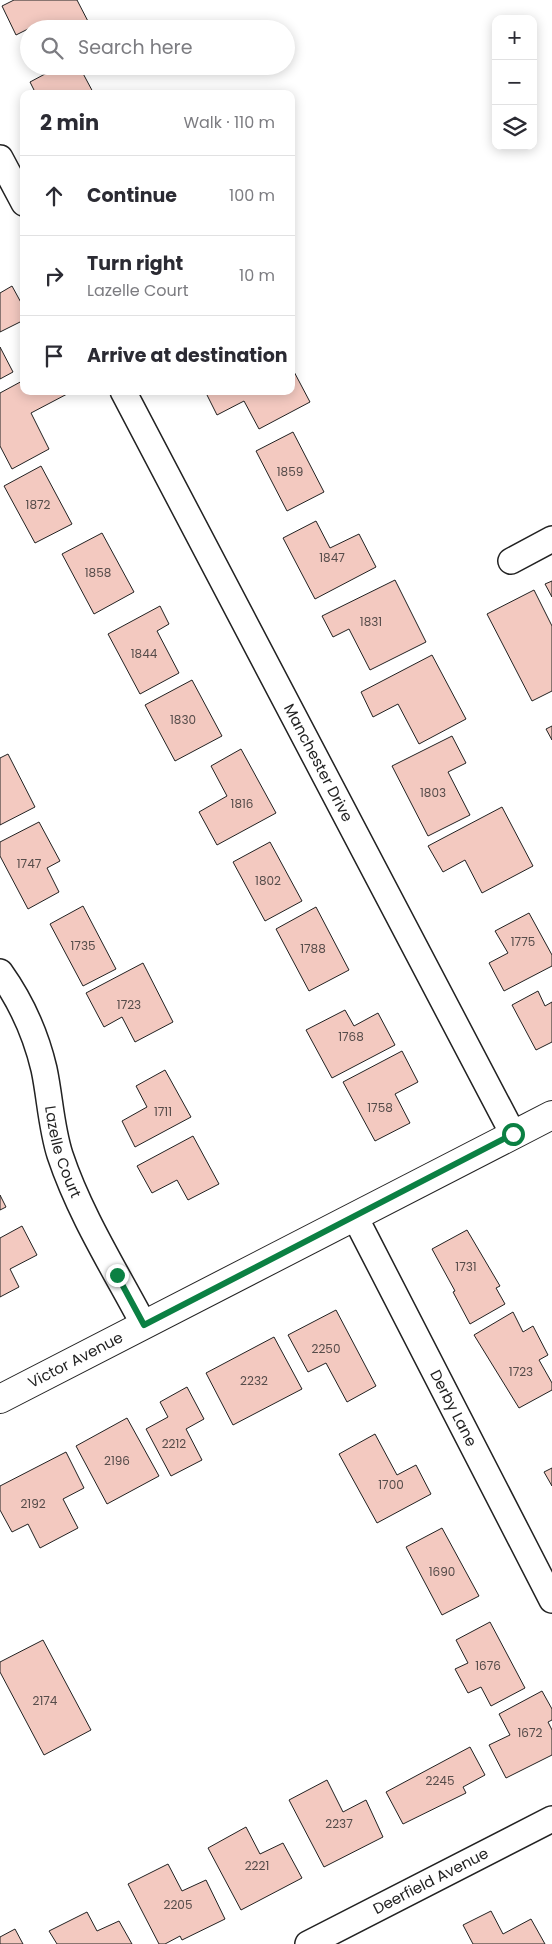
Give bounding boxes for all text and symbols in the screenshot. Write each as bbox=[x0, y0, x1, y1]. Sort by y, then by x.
map controls bbox=[492, 15, 537, 150]
button: + bbox=[492, 15, 537, 60]
search box bbox=[20, 20, 295, 75]
icon: search bbox=[38, 34, 66, 62]
text: Search here bbox=[78, 34, 192, 61]
button: − bbox=[492, 60, 537, 105]
button: layers bbox=[492, 105, 537, 150]
text: 2 min bbox=[40, 108, 99, 137]
text: Walk · 110 m bbox=[183, 111, 275, 134]
icon: ahead bbox=[40, 182, 68, 210]
text: Continue bbox=[87, 182, 177, 209]
text: 100 m bbox=[229, 184, 275, 207]
text: Turn right bbox=[87, 250, 183, 277]
icon: right bbox=[40, 262, 68, 290]
text: 10 m bbox=[239, 264, 275, 287]
text: Lazelle Court bbox=[87, 279, 189, 302]
icon: arrive bbox=[40, 342, 68, 370]
text: Arrive at destination bbox=[87, 342, 288, 369]
house number: 1859 bbox=[277, 463, 303, 480]
house number: 1872 bbox=[26, 496, 51, 513]
house number: 1847 bbox=[319, 549, 345, 566]
house number: 1858 bbox=[85, 564, 111, 581]
house number: 1831 bbox=[360, 613, 382, 630]
house number: 1844 bbox=[131, 645, 158, 662]
street label: Manchester Drive bbox=[279, 700, 358, 825]
house number: 1830 bbox=[170, 711, 196, 728]
house number: 1803 bbox=[420, 784, 446, 801]
house number: 1816 bbox=[231, 795, 253, 812]
house number: 1747 bbox=[17, 855, 42, 872]
house number: 1802 bbox=[255, 872, 281, 889]
house number: 1775 bbox=[511, 933, 535, 950]
house number: 1735 bbox=[71, 937, 96, 954]
house number: 1788 bbox=[300, 940, 326, 957]
house number: 1723 bbox=[117, 996, 141, 1013]
house number: 1768 bbox=[338, 1028, 364, 1045]
house number: 1758 bbox=[367, 1099, 393, 1116]
house number: 1711 bbox=[154, 1103, 172, 1120]
street label: Lazelle Court bbox=[40, 1104, 87, 1201]
route start bbox=[502, 1123, 525, 1146]
house number: 1731 bbox=[455, 1258, 477, 1275]
route end bbox=[106, 1264, 129, 1287]
street label: Victor Avenue bbox=[24, 1327, 126, 1393]
house number: 2250 bbox=[312, 1340, 340, 1357]
house number: 1723 bbox=[509, 1363, 533, 1380]
street label: Derby Lane bbox=[425, 1366, 482, 1450]
house number: 2232 bbox=[240, 1372, 268, 1389]
house number: 2212 bbox=[162, 1435, 186, 1452]
house number: 2196 bbox=[104, 1452, 130, 1469]
house number: 1700 bbox=[378, 1476, 404, 1493]
house number: 2192 bbox=[20, 1495, 46, 1512]
house number: 1690 bbox=[429, 1563, 455, 1580]
house number: 1676 bbox=[475, 1657, 501, 1674]
house number: 2174 bbox=[33, 1692, 58, 1709]
house number: 1672 bbox=[518, 1724, 543, 1741]
house number: 2245 bbox=[426, 1772, 454, 1789]
house number: 2237 bbox=[325, 1815, 353, 1832]
street label: Deerfield Avenue bbox=[369, 1842, 492, 1919]
house number: 2221 bbox=[245, 1857, 269, 1874]
house number: 2205 bbox=[164, 1896, 192, 1913]

